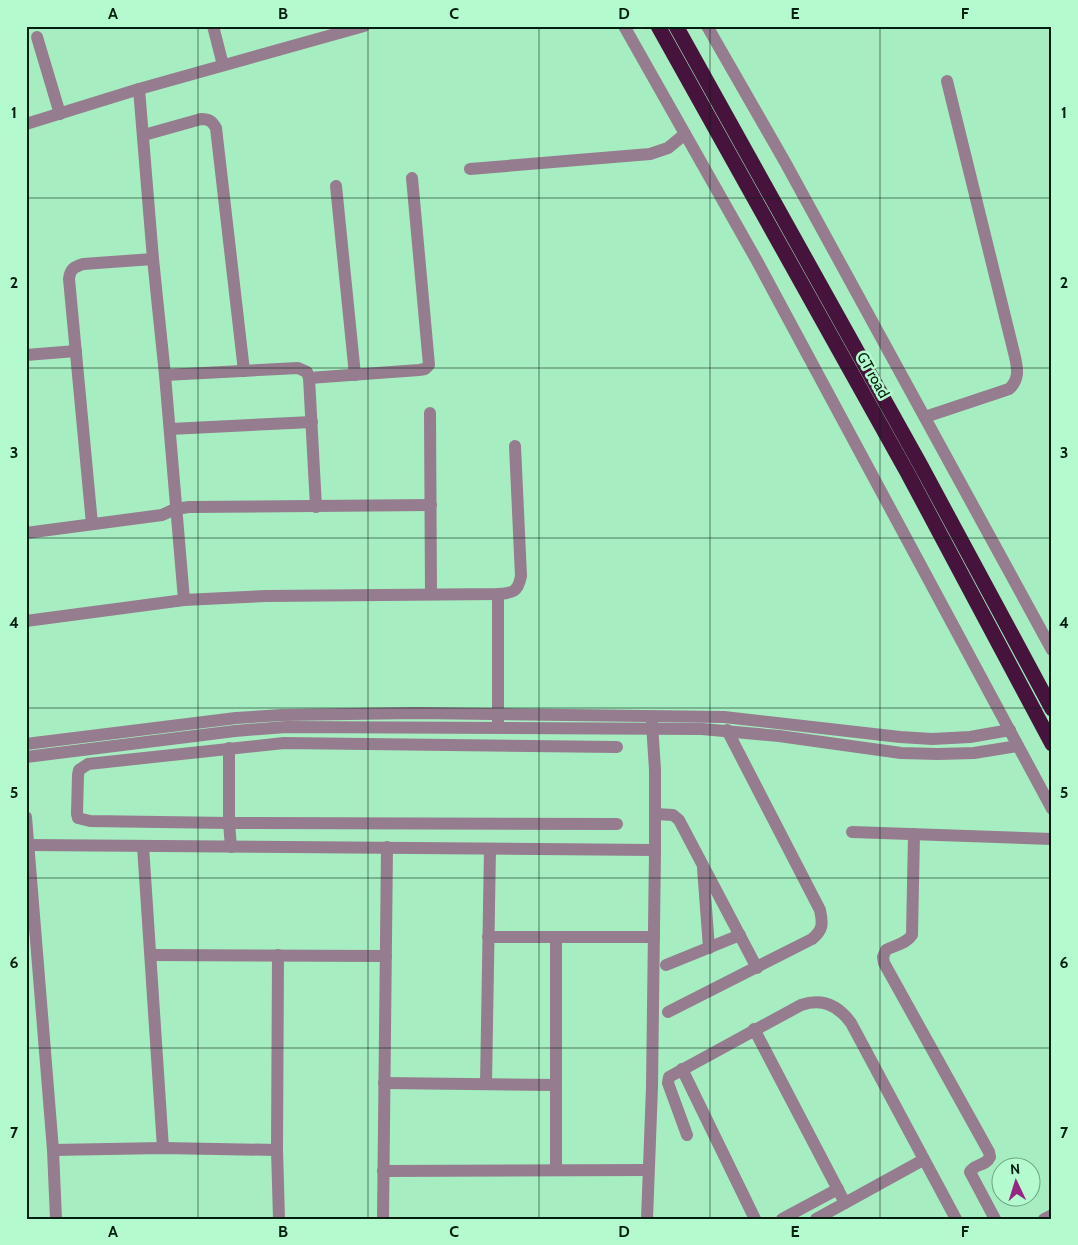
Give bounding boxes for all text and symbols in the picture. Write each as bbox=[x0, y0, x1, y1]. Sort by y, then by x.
text: A bbox=[108, 4, 118, 23]
text: B bbox=[278, 4, 288, 23]
text: C bbox=[449, 4, 459, 23]
text: D bbox=[618, 4, 630, 23]
text: E bbox=[790, 4, 800, 23]
text: F bbox=[961, 4, 970, 23]
text: 1 bbox=[11, 103, 17, 122]
text: 1 bbox=[1061, 103, 1067, 122]
text: 2 bbox=[10, 273, 18, 292]
text: 2 bbox=[1060, 273, 1068, 292]
street label: GT road bbox=[853, 349, 893, 401]
text: 3 bbox=[10, 443, 18, 462]
text: 3 bbox=[1060, 443, 1068, 462]
text: 4 bbox=[9, 613, 19, 632]
text: 4 bbox=[1059, 613, 1069, 632]
text: 5 bbox=[10, 783, 18, 802]
text: 5 bbox=[1060, 783, 1068, 802]
text: 6 bbox=[10, 953, 19, 972]
text: 6 bbox=[1060, 953, 1069, 972]
text: 7 bbox=[10, 1123, 19, 1142]
text: 7 bbox=[1060, 1123, 1069, 1142]
north arrow bbox=[990, 1158, 1040, 1208]
text: N bbox=[1010, 1160, 1021, 1178]
text: A bbox=[108, 1222, 118, 1241]
text: B bbox=[278, 1222, 288, 1241]
text: C bbox=[449, 1222, 459, 1241]
text: D bbox=[618, 1222, 630, 1241]
text: E bbox=[790, 1222, 800, 1241]
text: F bbox=[961, 1222, 970, 1241]

